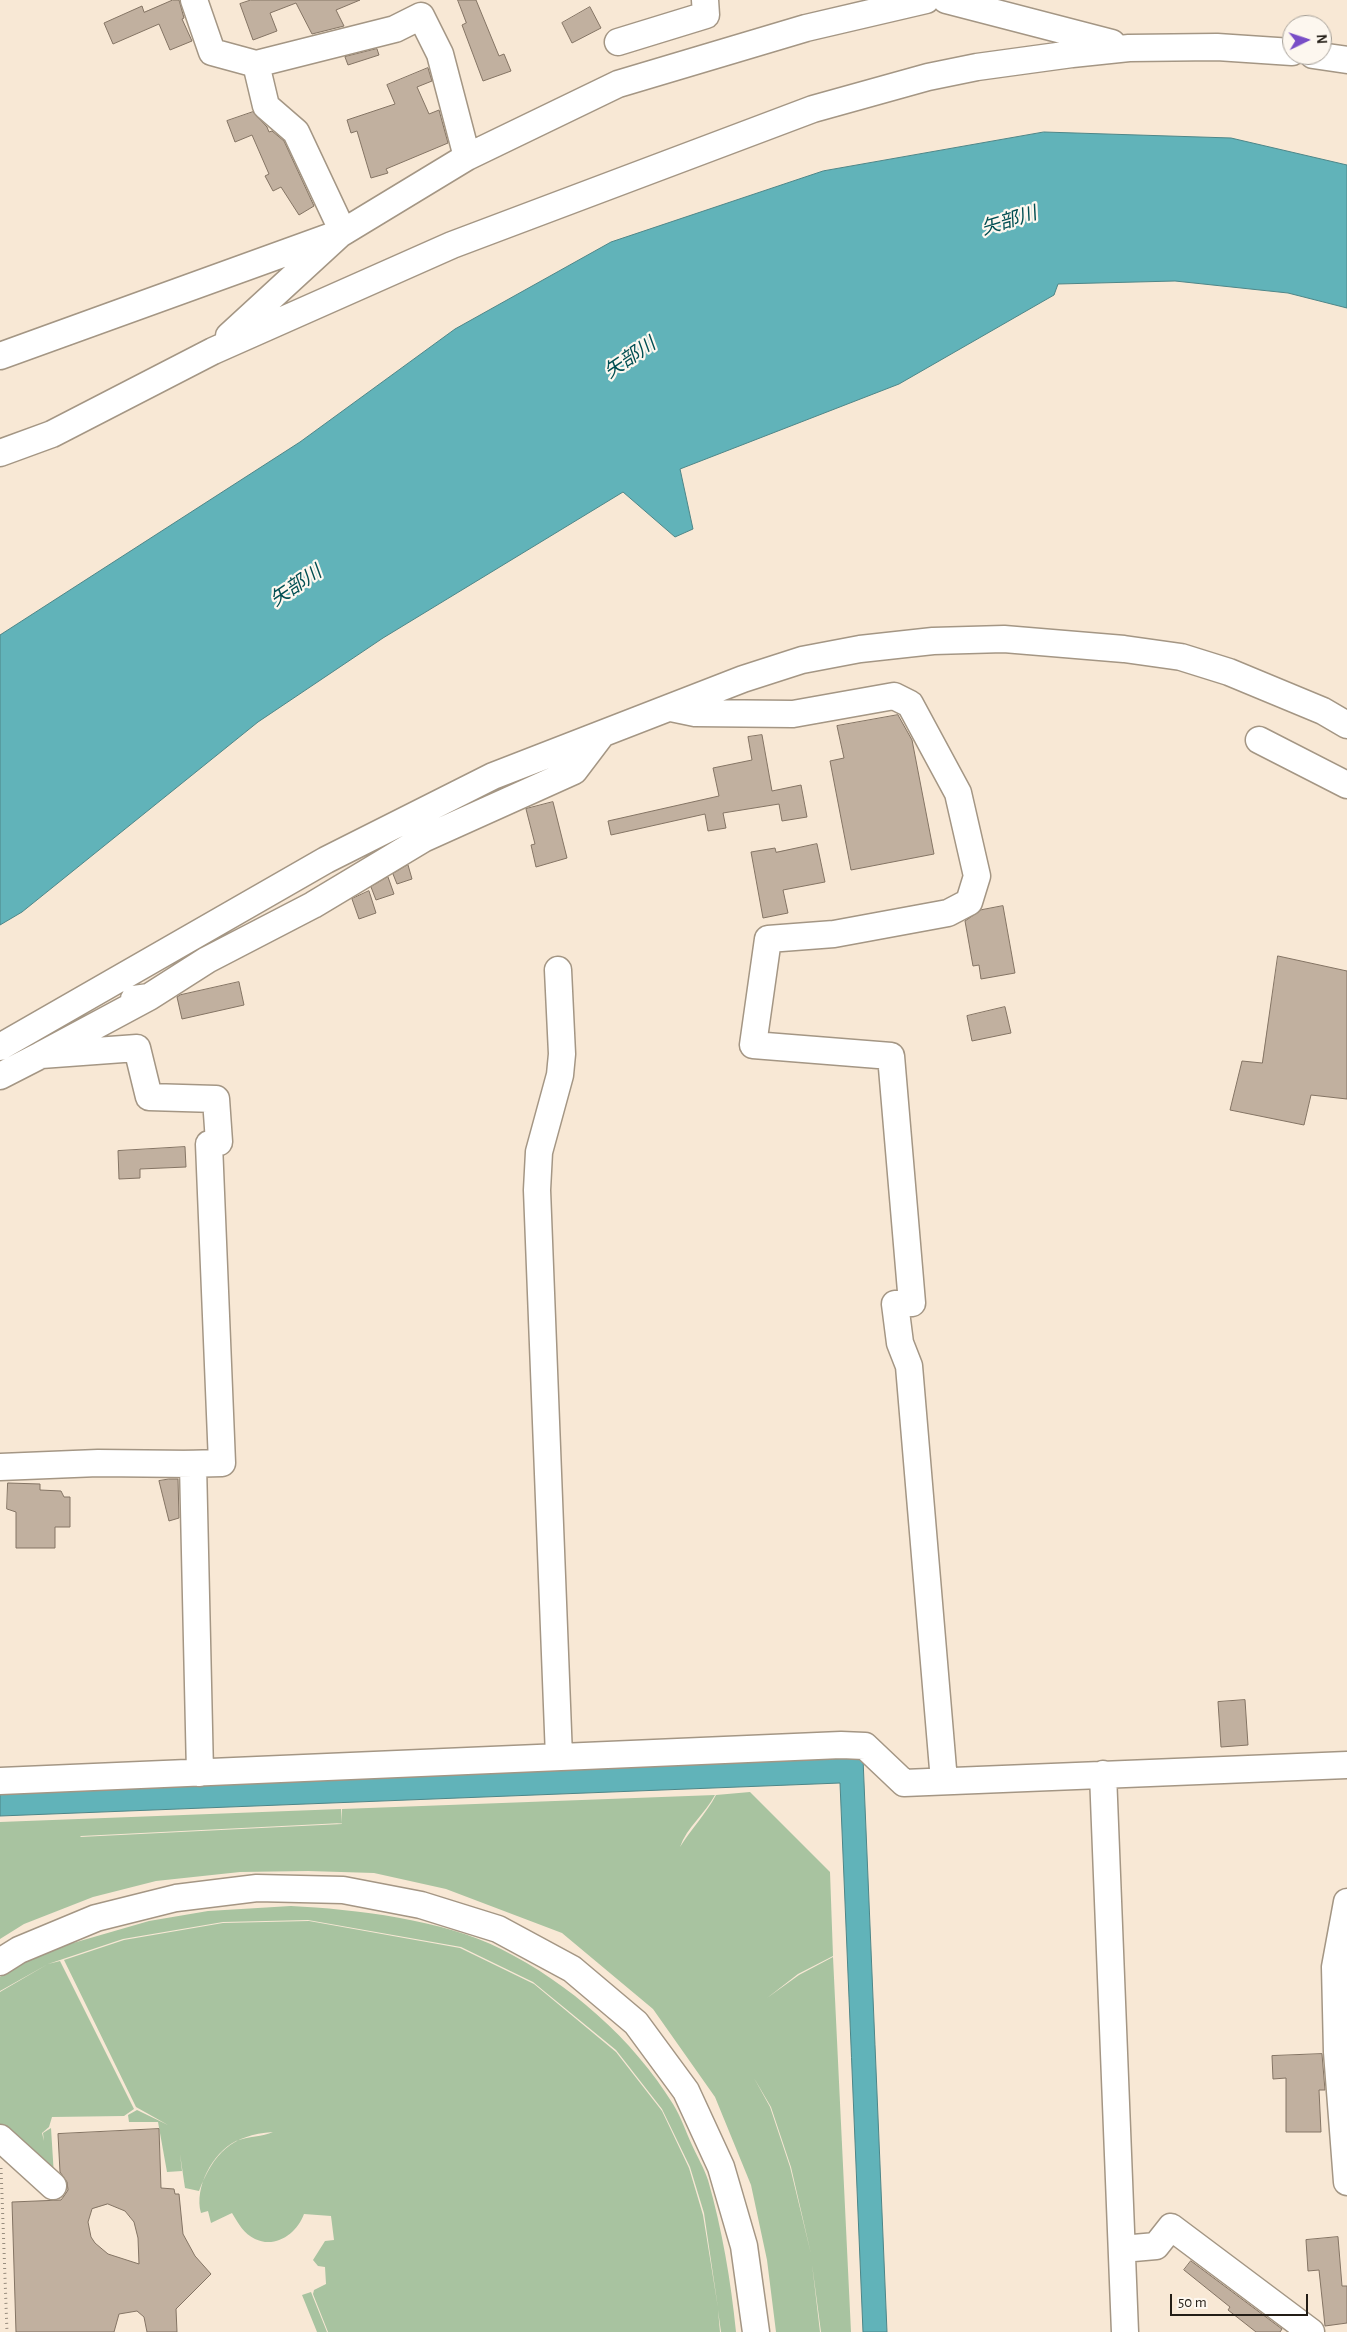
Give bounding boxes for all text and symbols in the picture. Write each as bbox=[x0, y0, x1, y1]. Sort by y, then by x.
north arrow bbox=[1282, 15, 1332, 65]
text: N bbox=[1314, 34, 1328, 44]
water label: 矢部川 bbox=[978, 202, 1040, 240]
water label: 矢部川 bbox=[600, 333, 660, 383]
water label: 矢部川 bbox=[266, 561, 326, 611]
scale bar bbox=[1172, 2284, 1310, 2316]
text: 50 m bbox=[1178, 2295, 1207, 2310]

